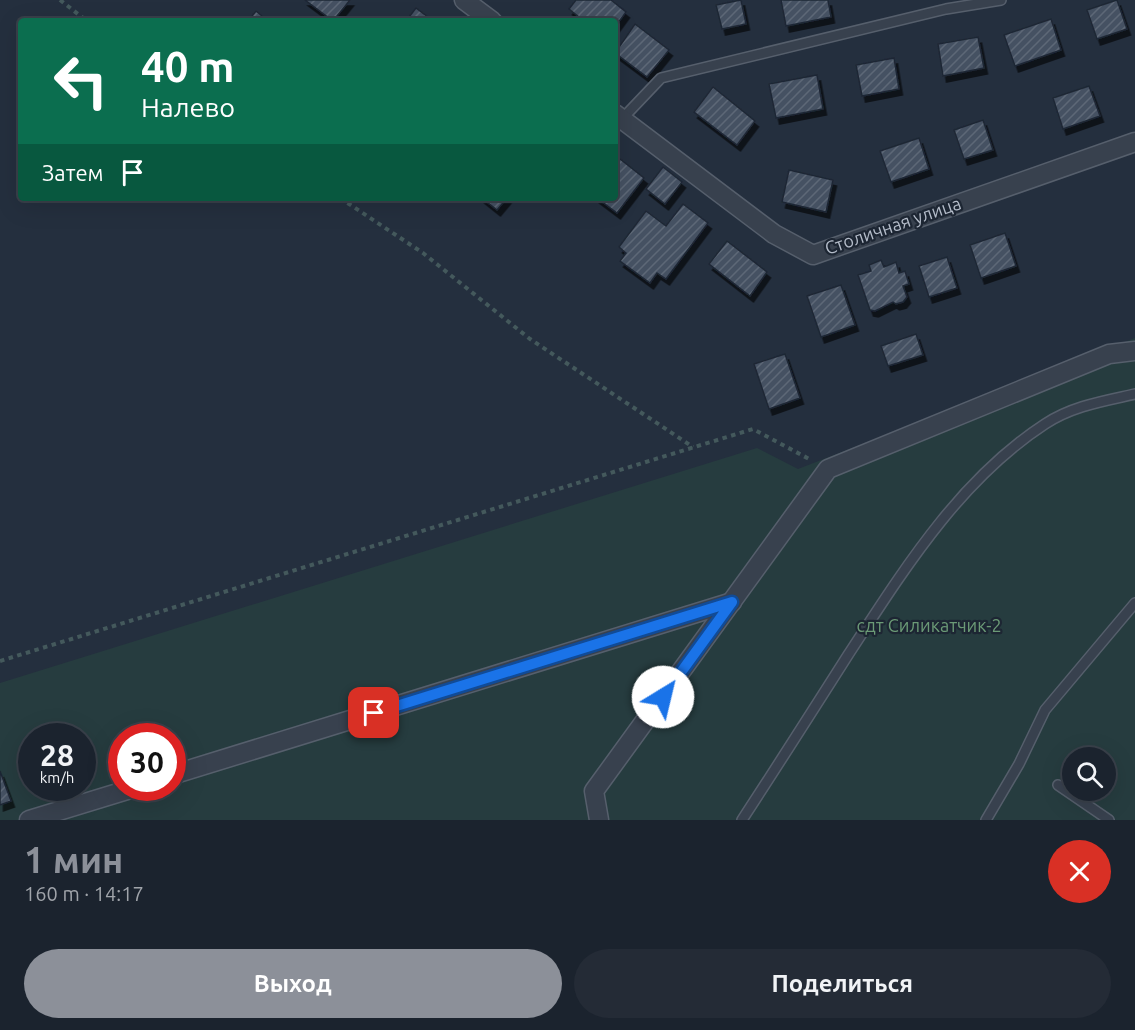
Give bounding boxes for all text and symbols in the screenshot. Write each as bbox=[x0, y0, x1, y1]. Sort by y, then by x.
icon: left bbox=[42, 42, 120, 120]
text: 40 m bbox=[141, 43, 235, 90]
text: Налево bbox=[141, 92, 235, 122]
icon: arrive bbox=[116, 156, 149, 189]
text: Затем bbox=[42, 160, 104, 185]
street label: Столичная улица bbox=[822, 192, 963, 258]
park label: сдт Силикатчик-2 bbox=[856, 615, 1002, 635]
position arrow bbox=[631, 665, 695, 729]
pin bbox=[348, 687, 399, 738]
icon: arrive bbox=[357, 696, 390, 729]
speed limit sign: 30 bbox=[108, 723, 186, 801]
text: 28 bbox=[40, 738, 74, 772]
map controls bbox=[1062, 747, 1116, 801]
button: search bbox=[1062, 747, 1116, 801]
text: km/h bbox=[40, 769, 74, 786]
text: 1 мин bbox=[24, 839, 123, 880]
button: close bbox=[1048, 840, 1111, 903]
text: 160 m · 14:17 bbox=[24, 882, 144, 905]
button: Выход bbox=[24, 949, 562, 1018]
button: Поделиться bbox=[574, 949, 1111, 1018]

